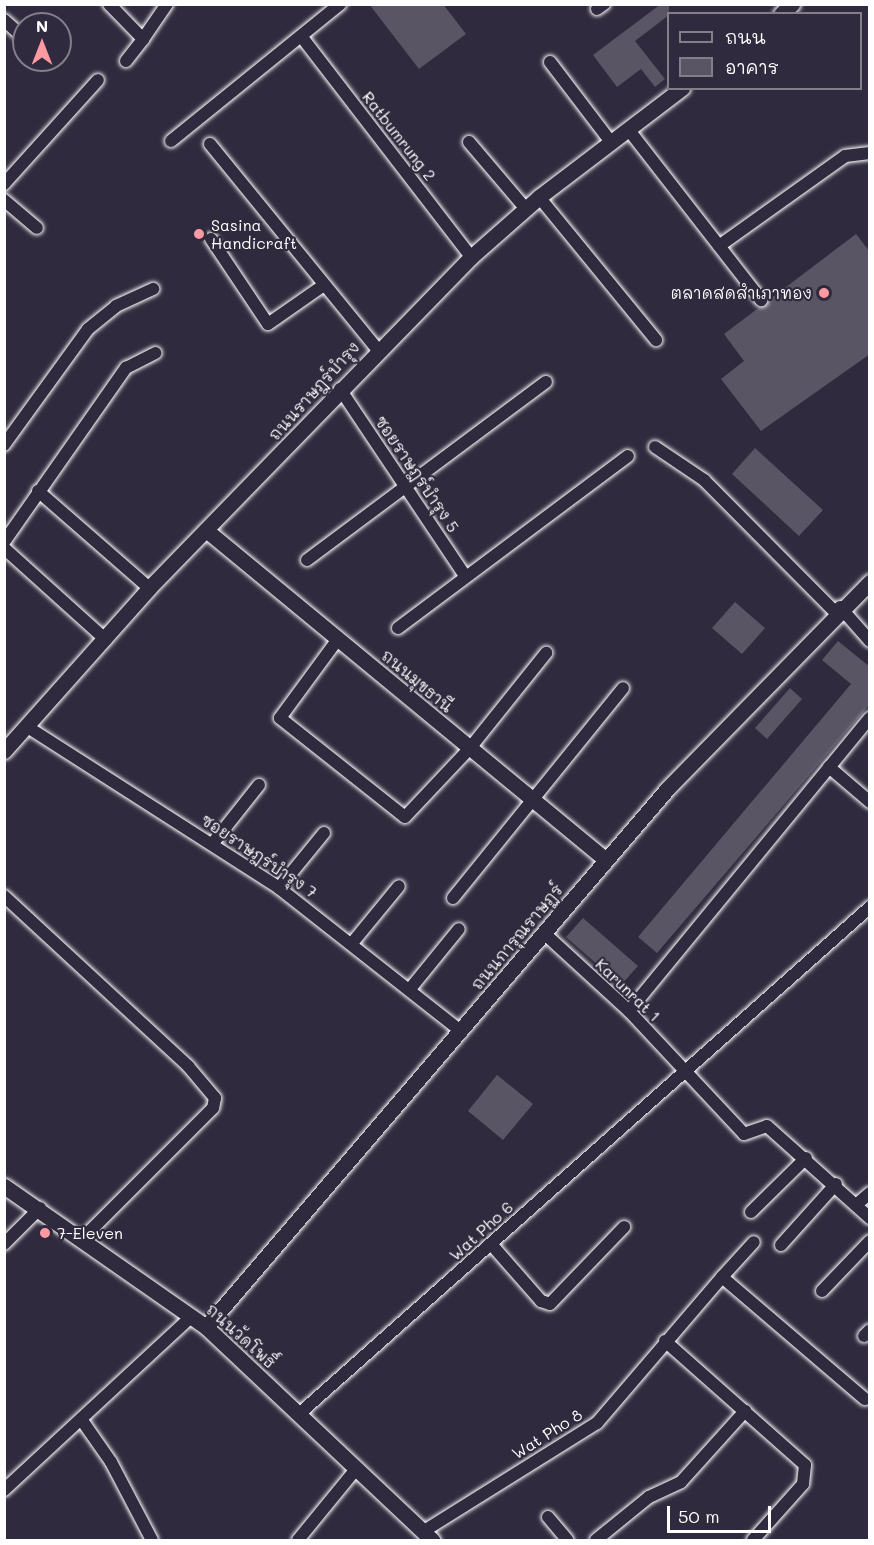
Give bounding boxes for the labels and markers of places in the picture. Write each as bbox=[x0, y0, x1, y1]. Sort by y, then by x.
place label: Sasina Handicraft bbox=[211, 215, 297, 253]
marker: Sasina Handicraft bbox=[192, 227, 206, 241]
place label: ตลาดสดสำเภาทอง bbox=[670, 283, 812, 303]
marker: ตลาดสดสำเภาทอง bbox=[817, 286, 831, 300]
place label: 7-Eleven bbox=[57, 1223, 123, 1243]
marker: 7-Eleven bbox=[38, 1226, 52, 1240]

